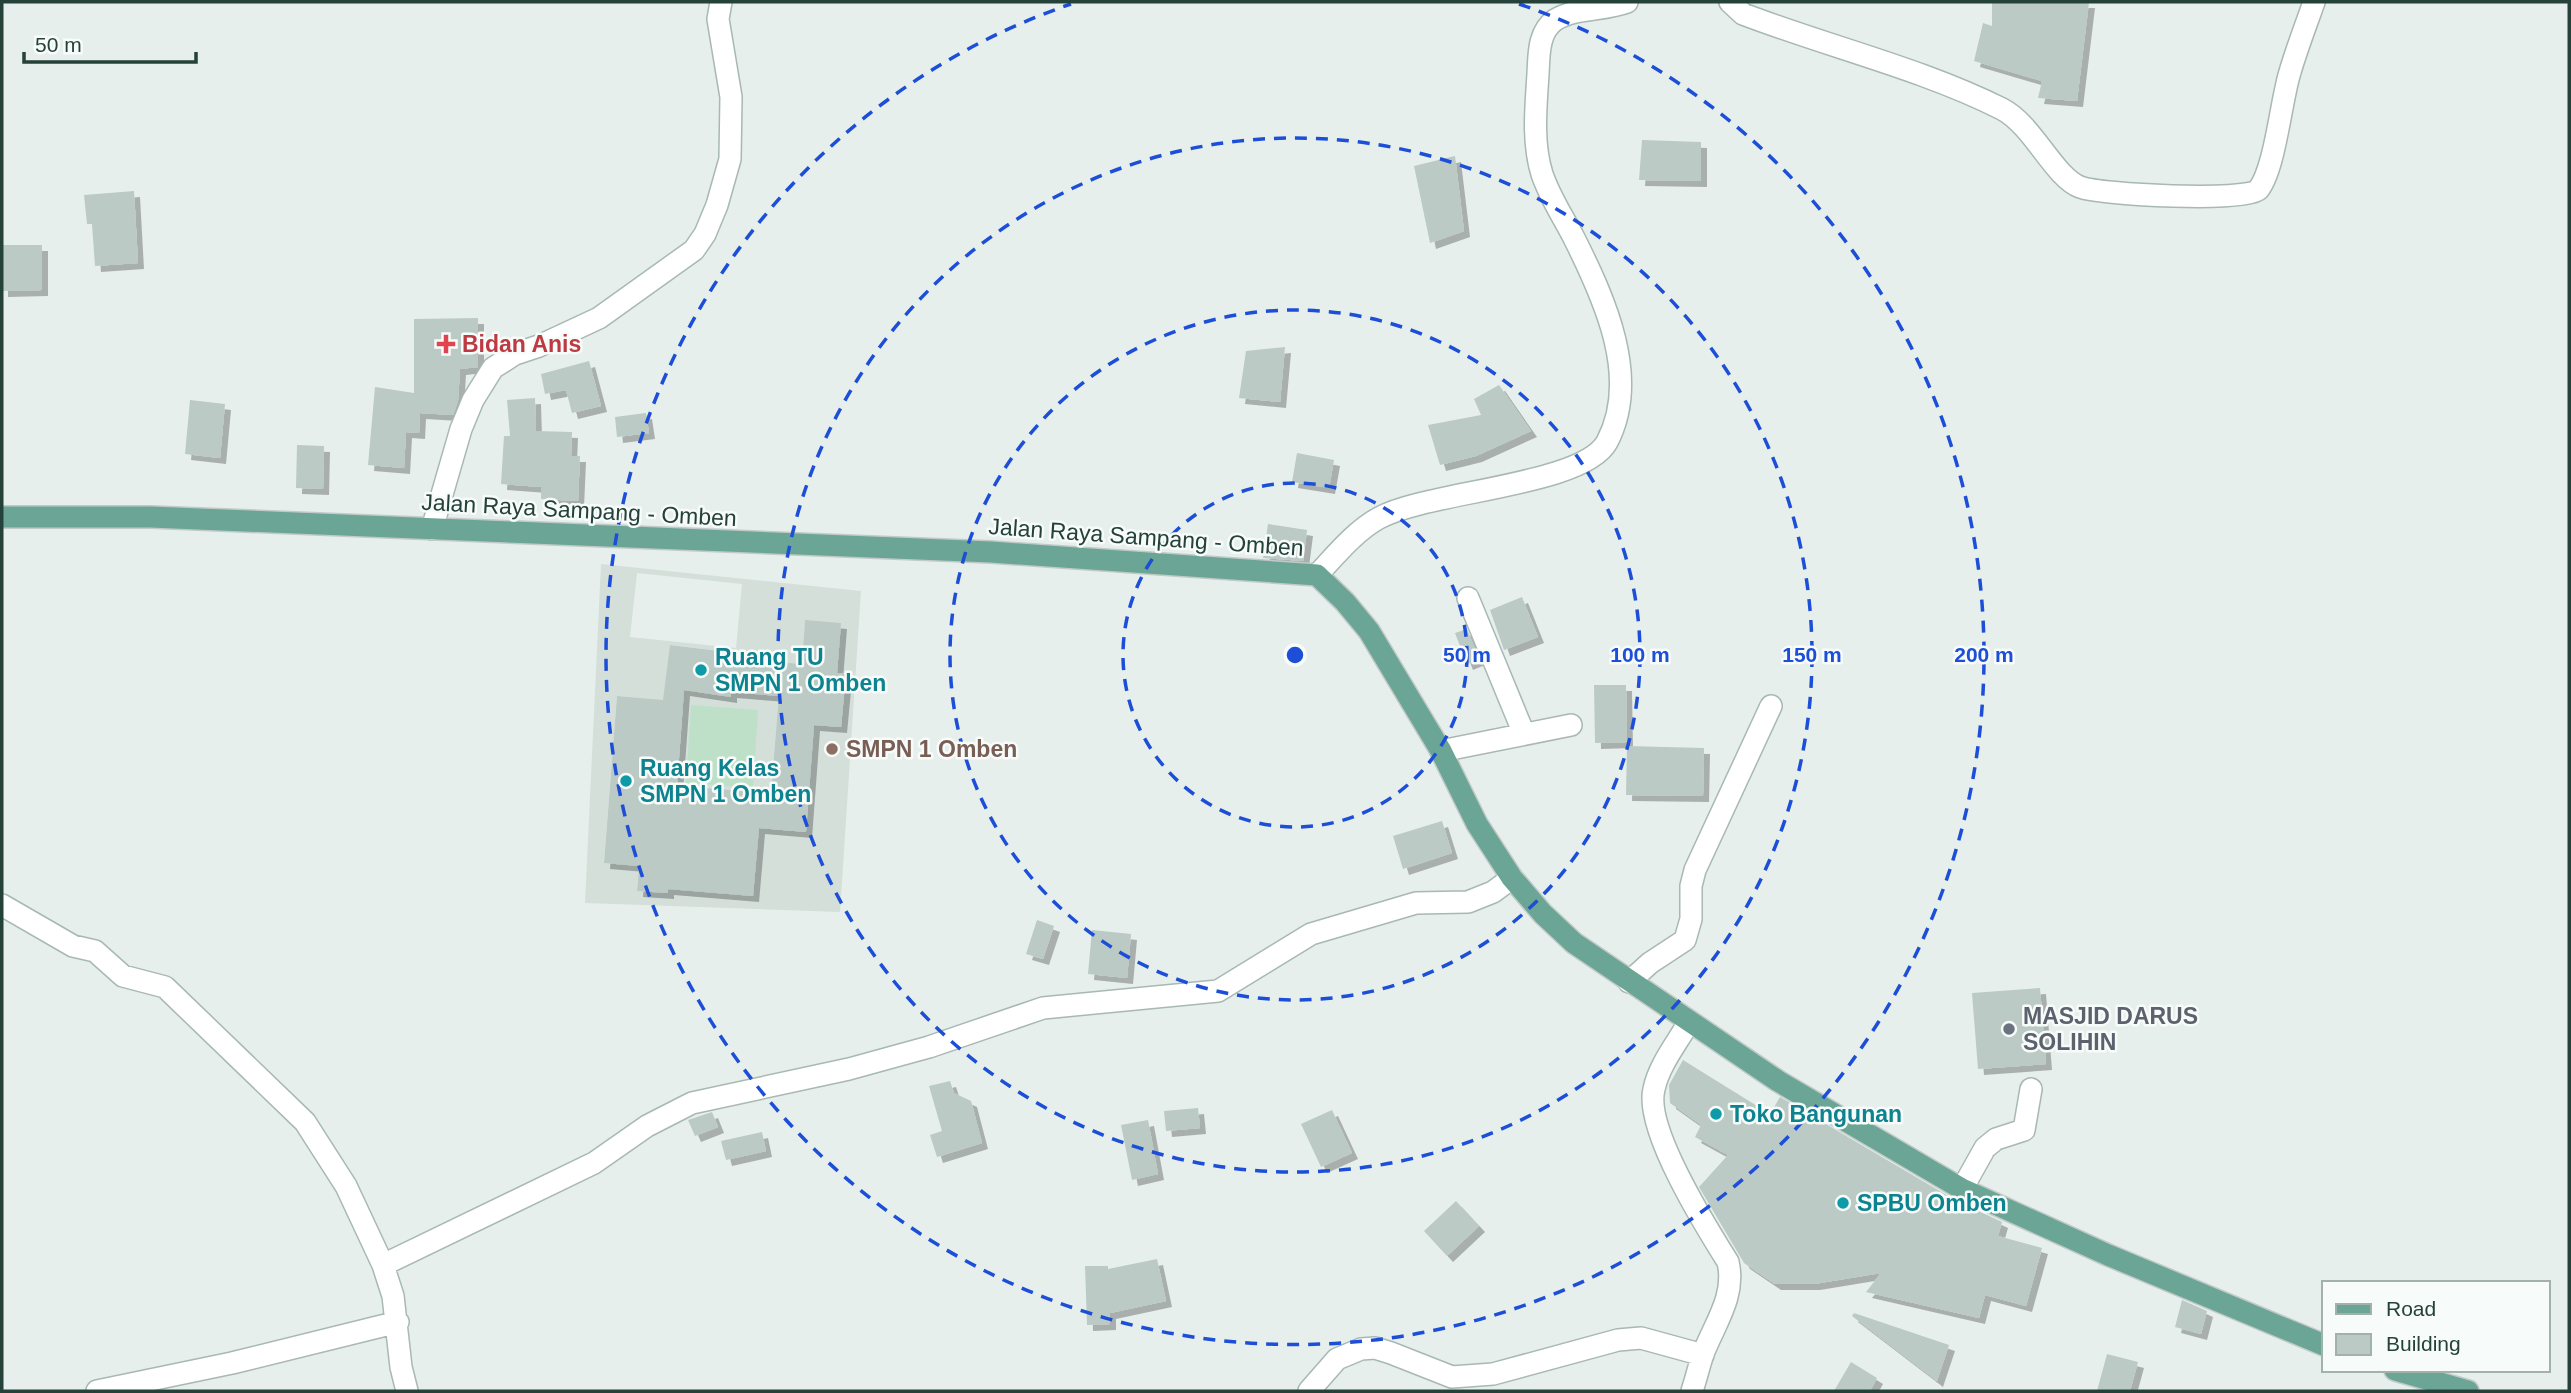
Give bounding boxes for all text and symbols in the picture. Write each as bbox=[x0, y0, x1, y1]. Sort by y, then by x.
scale bar bbox=[24, 21, 196, 65]
text: 50 m bbox=[35, 33, 82, 56]
place label: Bidan Anis bbox=[462, 331, 581, 357]
marker: Bidan Anis bbox=[436, 334, 456, 354]
street label: Jalan Raya Sampang - Omben bbox=[421, 489, 737, 531]
street label: Jalan Raya Sampang - Omben bbox=[988, 513, 1304, 561]
centre of rings bbox=[1283, 643, 1307, 667]
text: 50 m bbox=[1443, 643, 1491, 666]
text: 100 m bbox=[1610, 643, 1670, 666]
text: 150 m bbox=[1782, 643, 1842, 666]
text: 200 m bbox=[1954, 643, 2014, 666]
place label: Ruang TU SMPN 1 Omben bbox=[715, 644, 886, 696]
marker: Ruang TU SMPN 1 Omben bbox=[693, 662, 709, 678]
place label: SMPN 1 Omben bbox=[846, 736, 1017, 762]
marker: SMPN 1 Omben bbox=[824, 741, 840, 757]
place label: Ruang Kelas SMPN 1 Omben bbox=[640, 755, 811, 807]
marker: Ruang Kelas SMPN 1 Omben bbox=[618, 773, 634, 789]
place label: MASJID DARUS SOLIHIN bbox=[2023, 1003, 2198, 1055]
marker: MASJID DARUS SOLIHIN bbox=[2001, 1021, 2017, 1037]
place label: Toko Bangunan bbox=[1730, 1101, 1902, 1127]
marker: Toko Bangunan bbox=[1708, 1106, 1724, 1122]
place label: SPBU Omben bbox=[1857, 1190, 2007, 1216]
marker: SPBU Omben bbox=[1835, 1195, 1851, 1211]
legend bbox=[2322, 1281, 2550, 1372]
text: Road bbox=[2386, 1297, 2436, 1320]
text: Building bbox=[2386, 1332, 2461, 1355]

